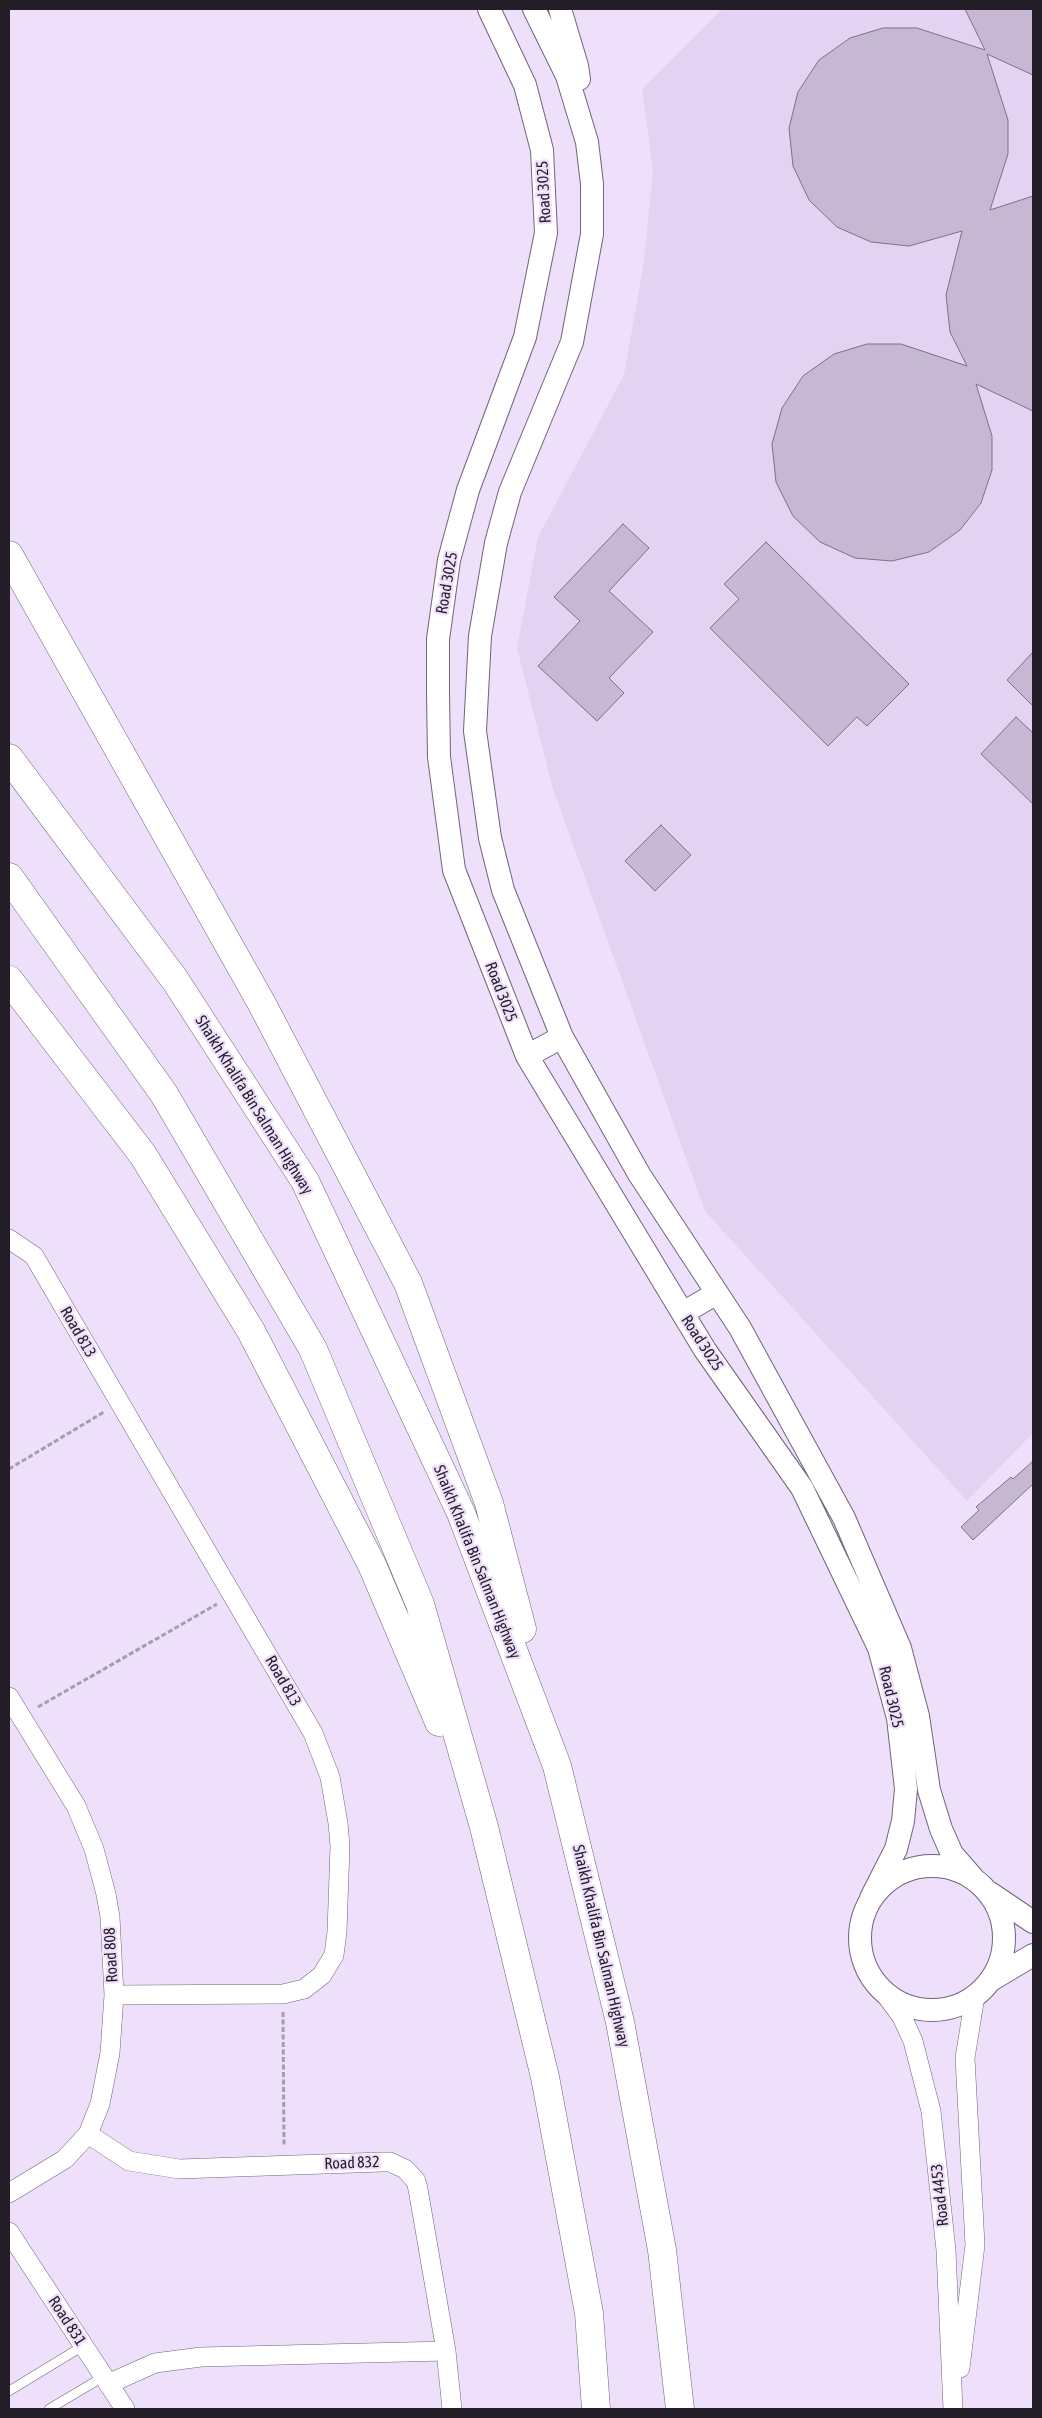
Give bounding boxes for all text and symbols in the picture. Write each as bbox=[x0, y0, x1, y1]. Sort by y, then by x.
street label: Road 3025 bbox=[533, 160, 555, 224]
street label: Road 3025 bbox=[432, 550, 462, 616]
street label: Road 3025 bbox=[481, 959, 521, 1025]
street label: Shaikh Khalifa Bin Salman Highway bbox=[191, 1012, 317, 1198]
street label: Road 813 bbox=[56, 1303, 100, 1361]
street label: Road 3025 bbox=[677, 1311, 727, 1375]
street label: Shaikh Khalifa Bin Salman Highway bbox=[429, 1462, 525, 1662]
street label: Road 813 bbox=[261, 1652, 305, 1710]
street label: Road 3025 bbox=[875, 1664, 907, 1730]
street label: Shaikh Khalifa Bin Salman Highway bbox=[568, 1843, 634, 2049]
street label: Road 808 bbox=[100, 1927, 122, 1983]
street label: Road 832 bbox=[324, 2152, 380, 2174]
street label: Road 4453 bbox=[927, 2163, 953, 2227]
street label: Road 831 bbox=[44, 2293, 90, 2349]

